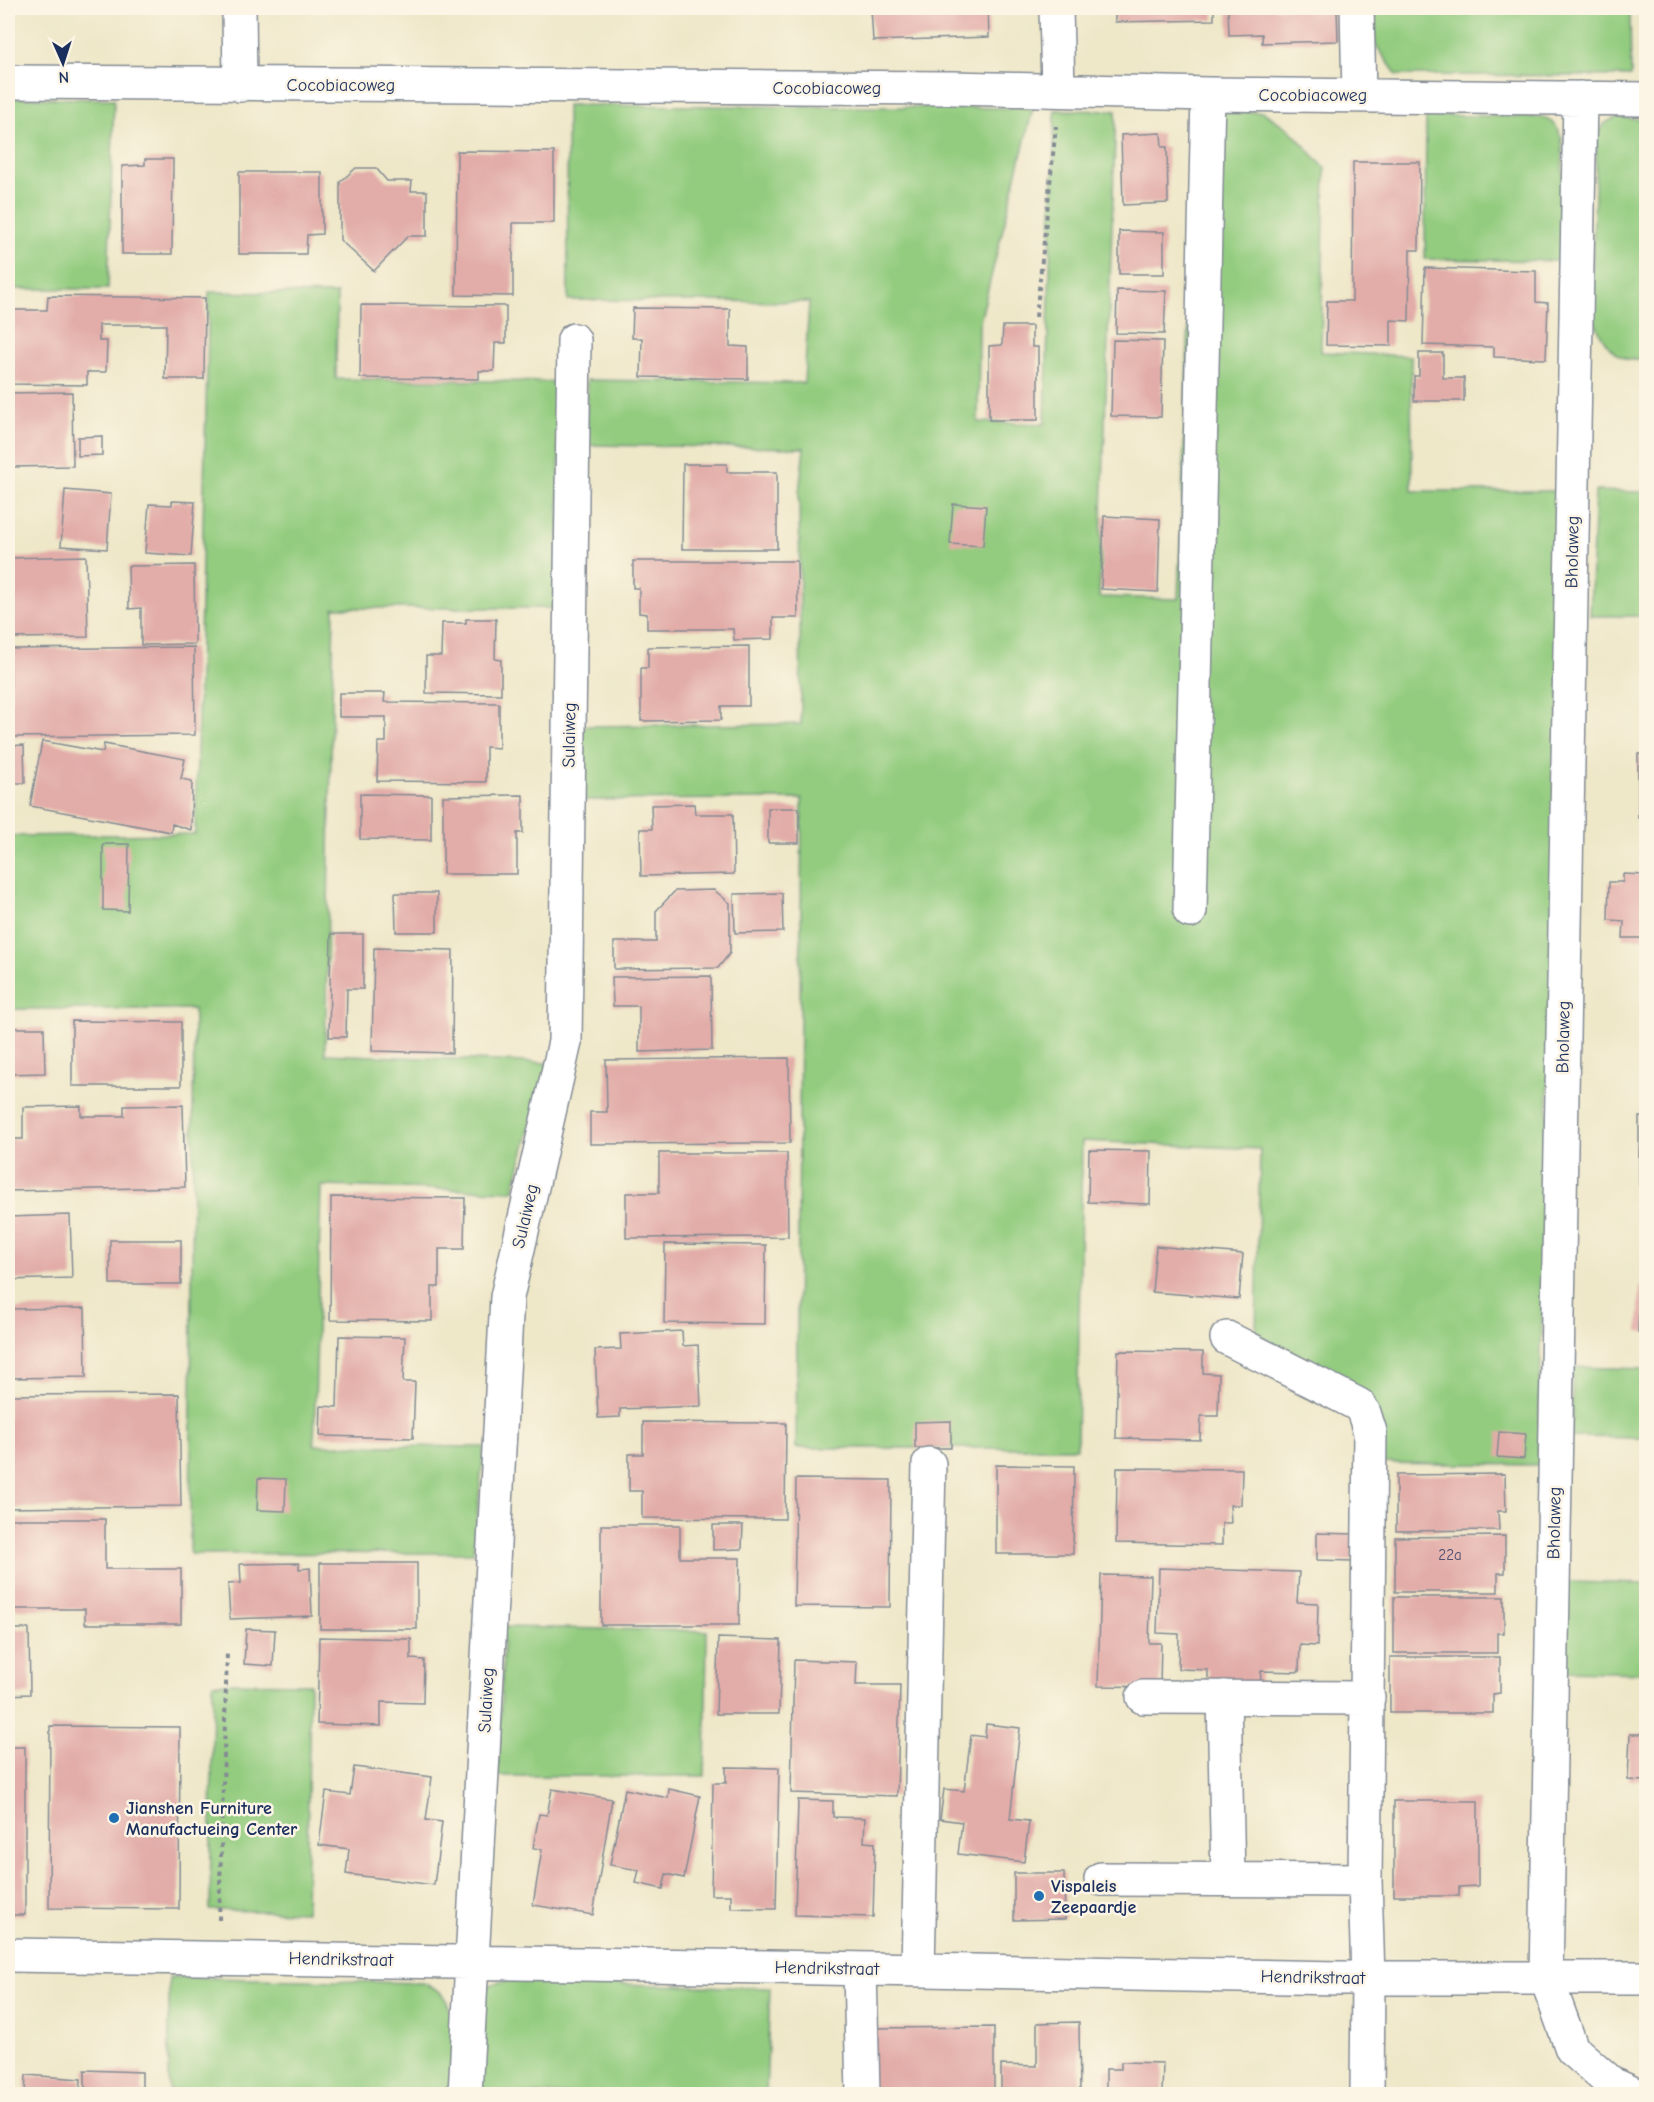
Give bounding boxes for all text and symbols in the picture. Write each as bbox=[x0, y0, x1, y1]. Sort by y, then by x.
north arrow bbox=[33, 33, 93, 93]
text: N bbox=[58, 68, 69, 86]
street label: Cocobiacoweg bbox=[287, 75, 395, 96]
street label: Cocobiacoweg bbox=[773, 78, 881, 99]
street label: Cocobiacoweg bbox=[1259, 85, 1367, 106]
street label: Bholaweg bbox=[1561, 516, 1584, 588]
street label: Sulaiweg bbox=[558, 702, 581, 768]
street label: Bholaweg bbox=[1552, 1001, 1575, 1073]
street label: Sulaiweg bbox=[508, 1182, 543, 1250]
street label: Bholaweg bbox=[1543, 1487, 1566, 1559]
house number: 22a bbox=[1438, 1546, 1462, 1564]
street label: Sulaiweg bbox=[474, 1667, 499, 1733]
place label: Jianshen Furniture Manufactueing Center bbox=[126, 1798, 298, 1840]
marker: Jianshen Furniture Manufactueing Center bbox=[107, 1811, 121, 1825]
place label: Vispaleis Zeepaardje bbox=[1051, 1876, 1136, 1918]
marker: Vispaleis Zeepaardje bbox=[1032, 1889, 1046, 1903]
street label: Hendrikstraat bbox=[288, 1948, 394, 1971]
street label: Hendrikstraat bbox=[774, 1957, 880, 1980]
street label: Hendrikstraat bbox=[1260, 1966, 1366, 1989]

